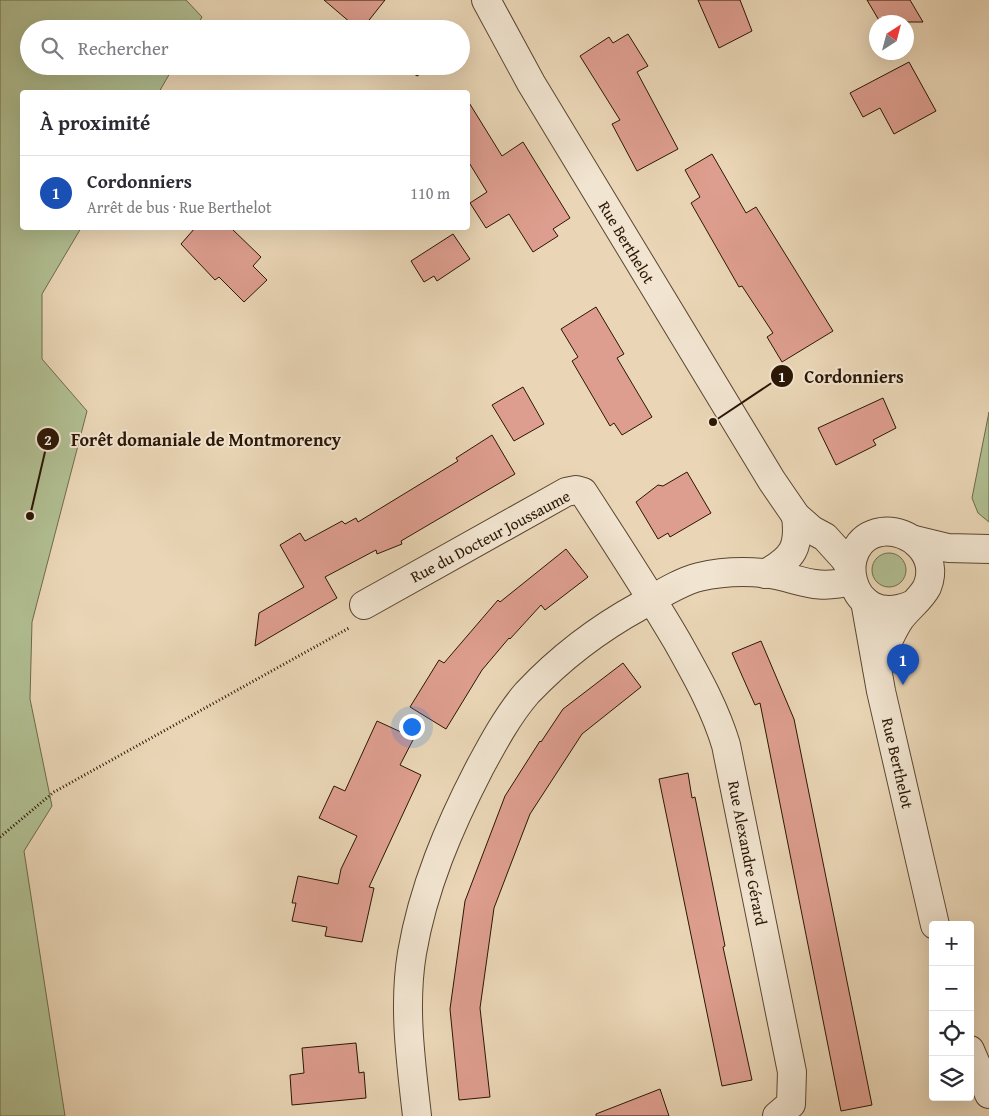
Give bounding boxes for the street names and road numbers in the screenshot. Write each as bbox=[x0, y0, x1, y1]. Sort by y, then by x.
street label: Rue Berthelot bbox=[593, 196, 661, 288]
street label: Rue du Docteur Joussaume bbox=[406, 484, 574, 588]
street label: Rue Berthelot bbox=[876, 715, 920, 811]
street label: Rue Alexandre Gérard bbox=[722, 779, 774, 928]

